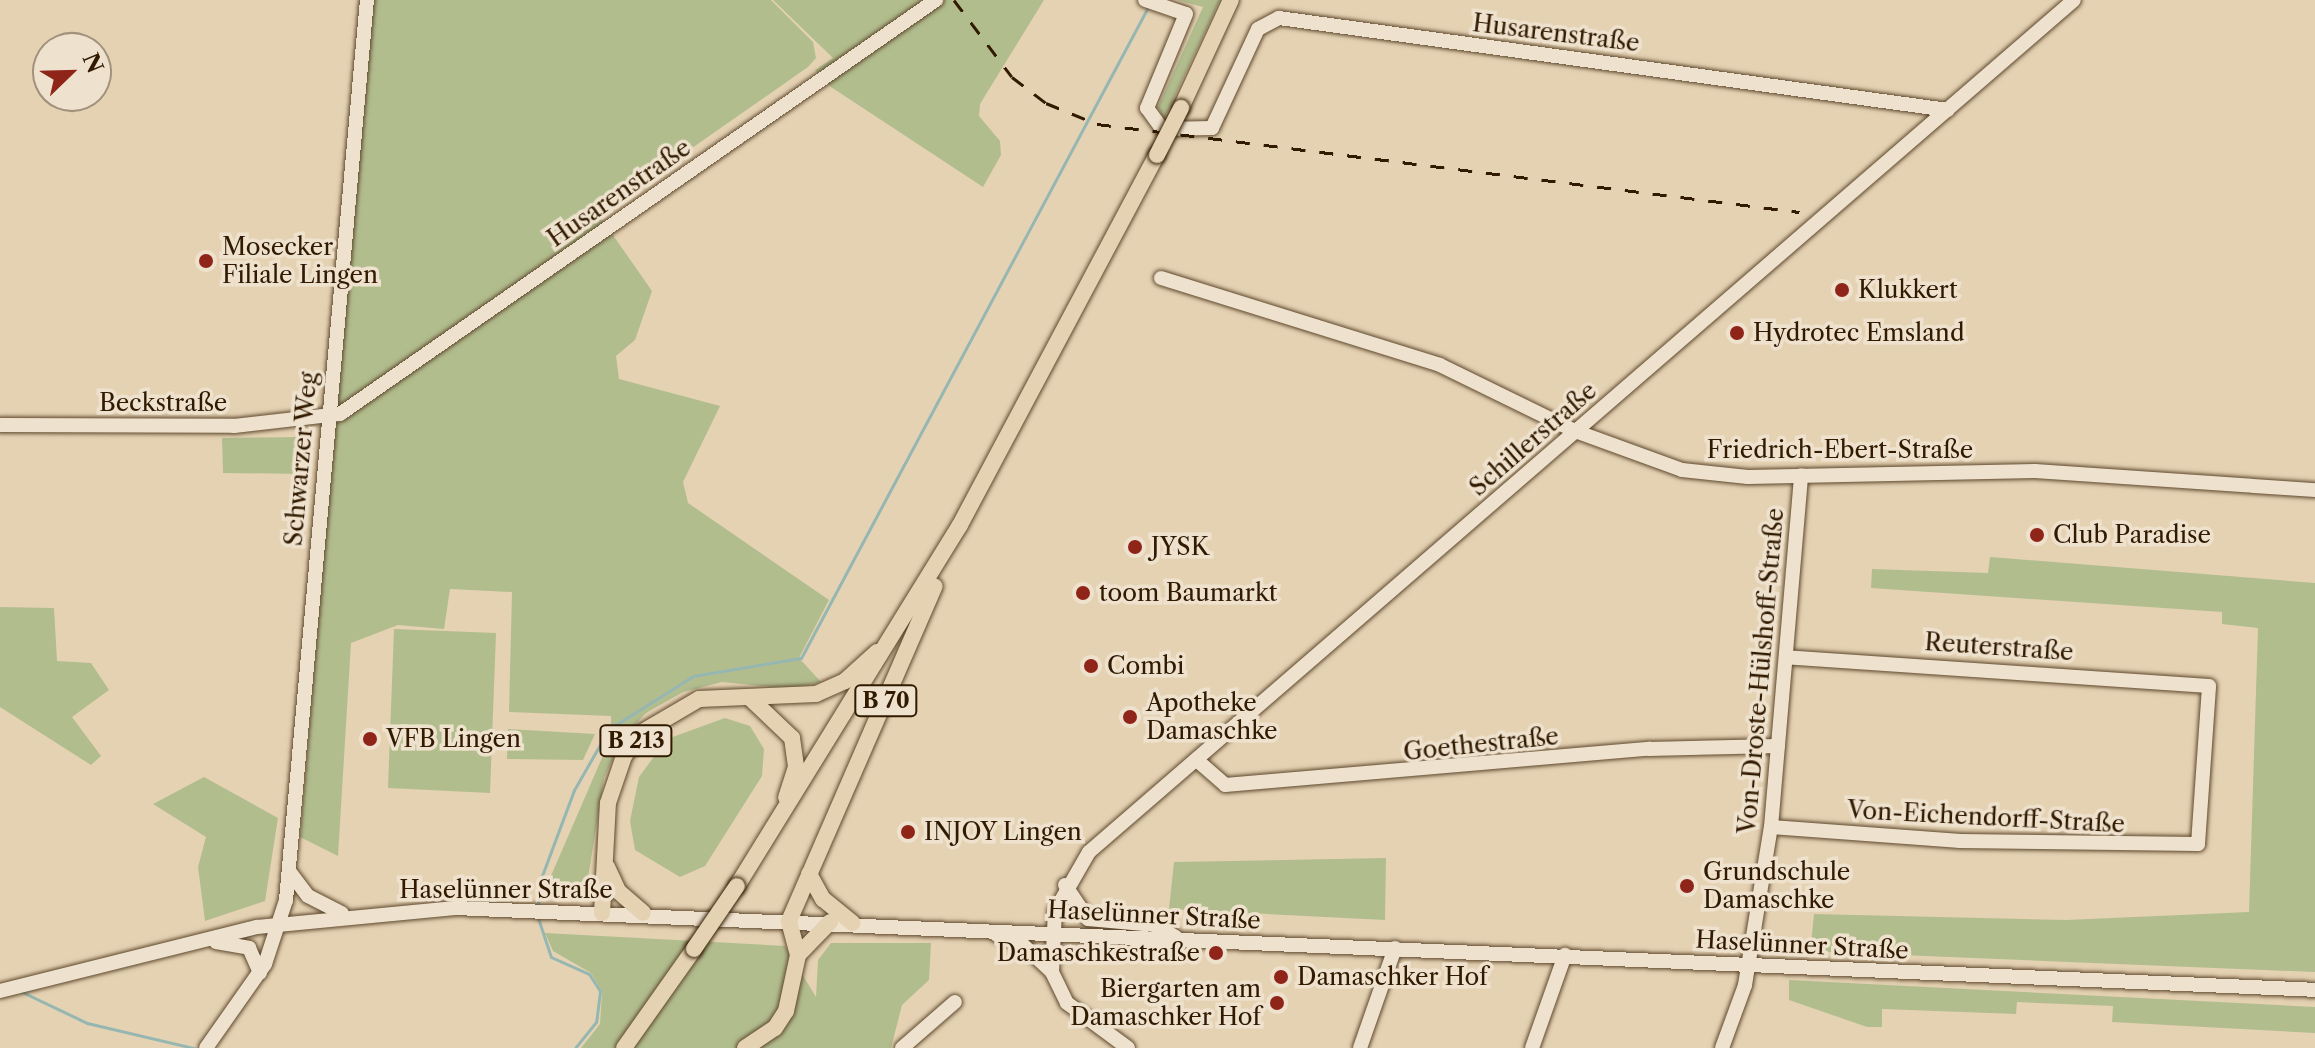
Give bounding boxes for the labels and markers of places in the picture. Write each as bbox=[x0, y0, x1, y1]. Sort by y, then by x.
place label: Mosecker Filiale Lingen bbox=[222, 233, 378, 289]
marker: Mosecker Filiale Lingen bbox=[197, 252, 215, 270]
place label: Klukkert bbox=[1858, 276, 1957, 304]
marker: Klukkert bbox=[1833, 281, 1851, 299]
place label: Hydrotec Emsland bbox=[1753, 319, 1965, 347]
marker: Hydrotec Emsland bbox=[1728, 324, 1746, 342]
place label: Club Paradise bbox=[2053, 521, 2211, 549]
marker: Club Paradise bbox=[2028, 526, 2046, 544]
place label: JYSK bbox=[1151, 533, 1209, 561]
marker: JYSK bbox=[1126, 538, 1144, 556]
place label: toom Baumarkt bbox=[1099, 579, 1277, 607]
marker: toom Baumarkt bbox=[1074, 584, 1092, 602]
place label: Combi bbox=[1107, 652, 1184, 680]
marker: Combi bbox=[1082, 657, 1100, 675]
place label: Apotheke Damaschke bbox=[1146, 689, 1278, 745]
marker: Apotheke Damaschke bbox=[1121, 708, 1139, 726]
place label: VFB Lingen bbox=[386, 725, 521, 753]
marker: VFB Lingen bbox=[361, 730, 379, 748]
place label: INJOY Lingen bbox=[924, 818, 1083, 846]
marker: INJOY Lingen bbox=[899, 823, 917, 841]
place label: Grundschule Damaschke bbox=[1703, 858, 1850, 914]
marker: Grundschule Damaschke bbox=[1678, 877, 1696, 895]
place label: Damaschkestraße bbox=[997, 939, 1200, 967]
marker: Damaschkestraße bbox=[1207, 944, 1225, 962]
place label: Damaschker Hof bbox=[1297, 963, 1488, 991]
marker: Damaschker Hof bbox=[1272, 968, 1290, 986]
place label: Biergarten am Damaschker Hof bbox=[1070, 975, 1261, 1031]
marker: Biergarten am Damaschker Hof bbox=[1268, 994, 1286, 1012]

